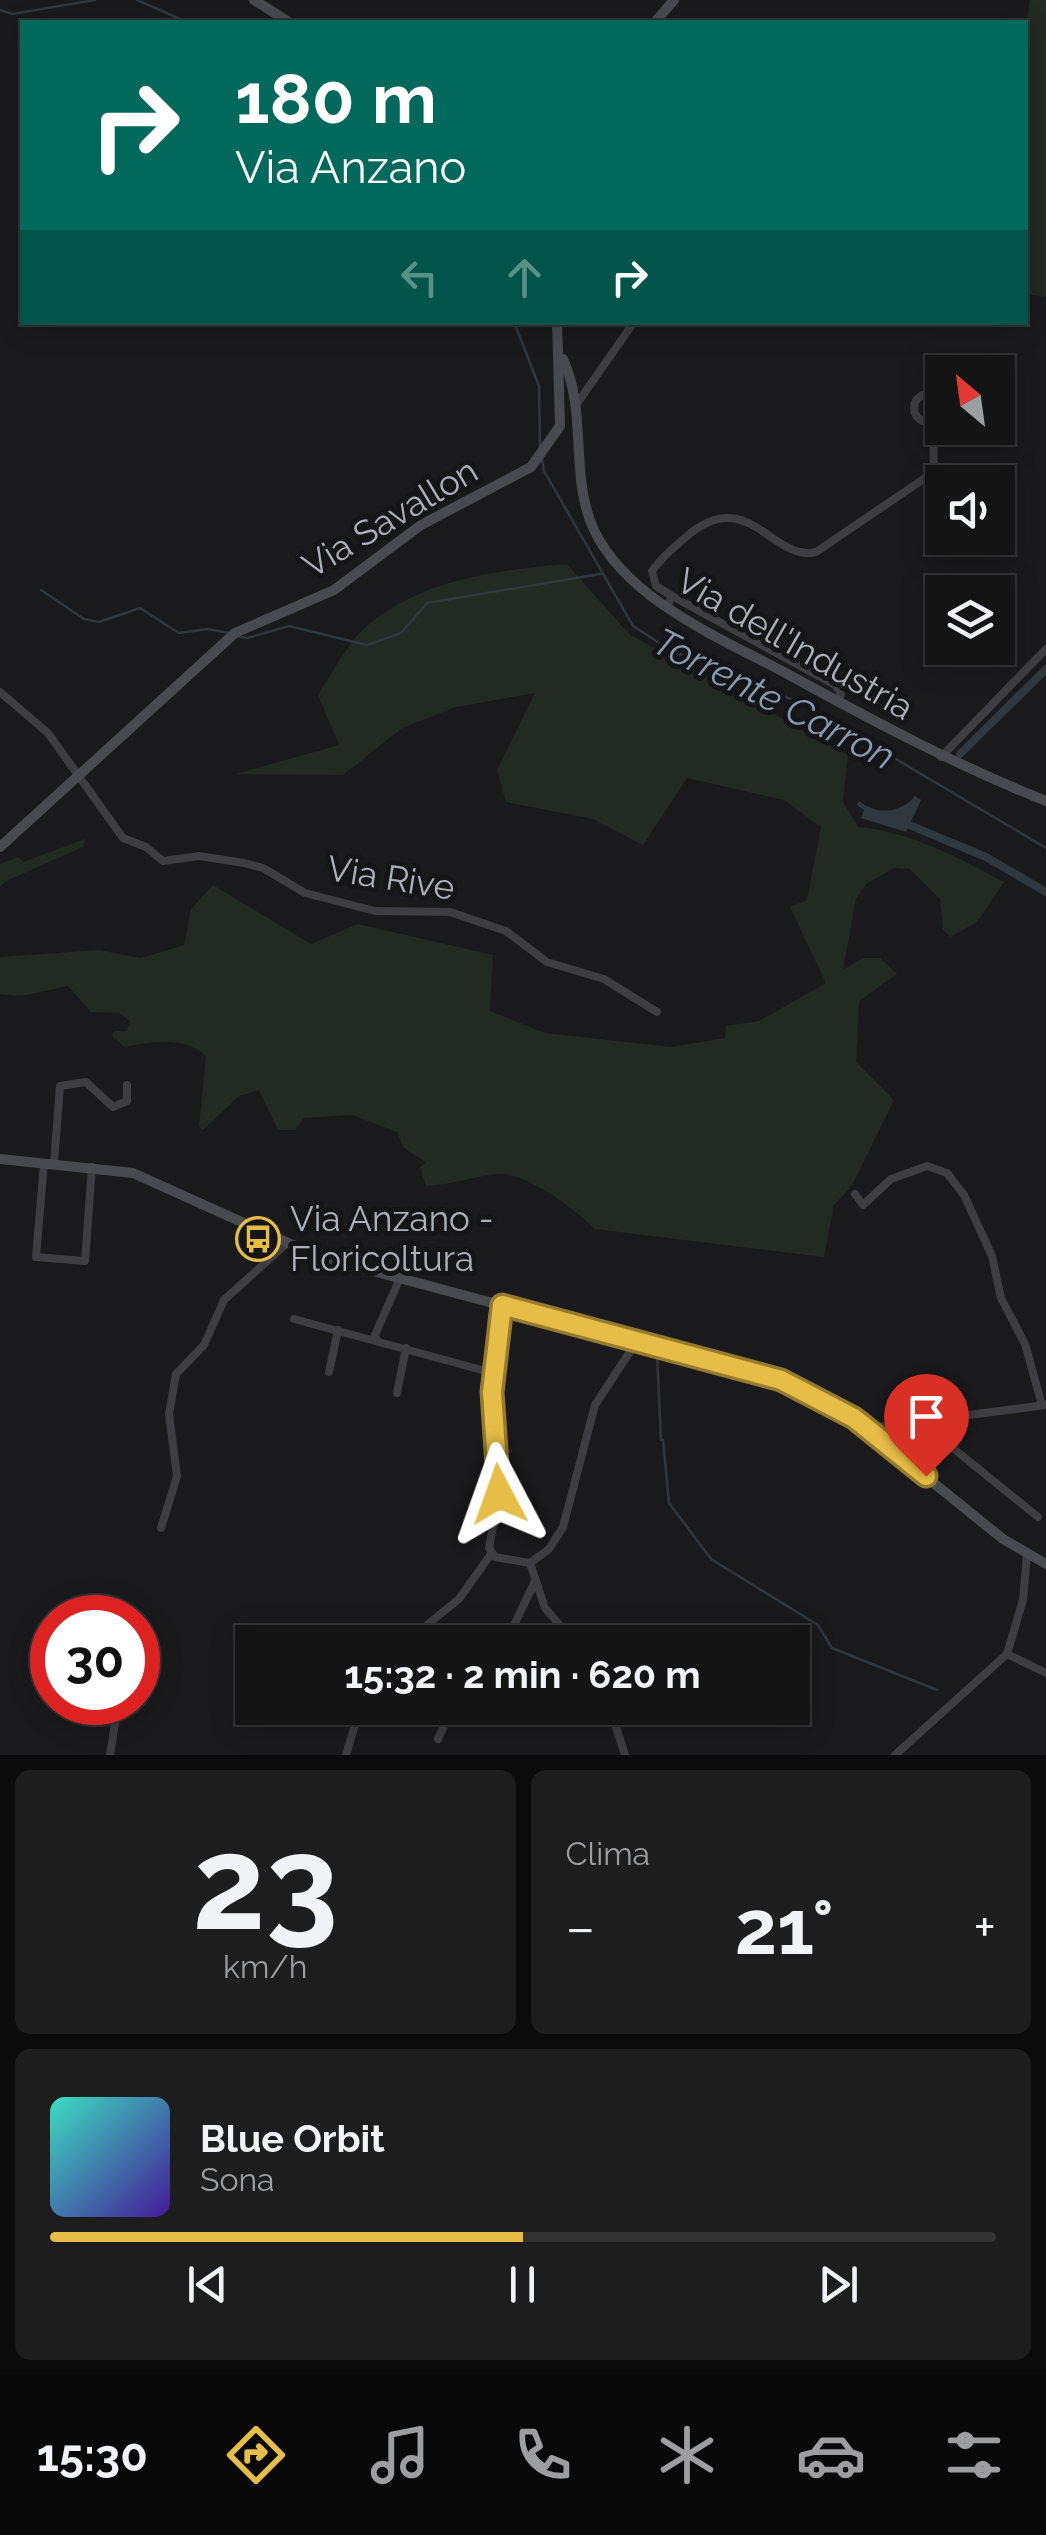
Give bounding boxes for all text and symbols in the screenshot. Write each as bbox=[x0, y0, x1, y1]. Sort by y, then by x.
text: 180 m bbox=[235, 57, 437, 139]
icon: right bbox=[70, 60, 200, 190]
text: Via Anzano bbox=[235, 141, 466, 194]
icon: left bbox=[392, 250, 447, 305]
icon: ahead bbox=[497, 250, 552, 305]
icon: right bbox=[602, 250, 657, 305]
north arrow bbox=[925, 355, 1015, 445]
map controls bbox=[925, 355, 1015, 665]
street label: Via Savallon bbox=[295, 449, 485, 586]
button: sound bbox=[925, 465, 1015, 555]
street label: Via dell'Industria bbox=[670, 559, 921, 728]
button: layers bbox=[925, 575, 1015, 665]
water label: Torrente Carron bbox=[646, 618, 902, 779]
street label: Via Rive bbox=[325, 847, 458, 908]
place label: Via Anzano - Floricoltura bbox=[290, 1198, 494, 1279]
bus stop icon: Via Anzano - Floricoltura bbox=[235, 1216, 281, 1262]
pin bbox=[884, 1374, 969, 1477]
icon: arrive bbox=[899, 1389, 954, 1444]
position arrow bbox=[447, 1442, 551, 1546]
speed limit sign: 30 bbox=[30, 1595, 160, 1725]
text: 15:32 · 2 min · 620 m bbox=[344, 1652, 701, 1697]
text: 23 bbox=[192, 1807, 338, 1959]
text: Clima bbox=[566, 1835, 650, 1872]
text: 21° bbox=[735, 1883, 834, 1972]
text: − bbox=[566, 1895, 595, 1960]
text: + bbox=[973, 1895, 996, 1960]
text: km/h bbox=[223, 1948, 307, 1985]
text: Blue Orbit bbox=[200, 2116, 385, 2161]
text: Sona bbox=[200, 2161, 275, 2198]
icon: previous bbox=[180, 2257, 235, 2312]
icon: pause bbox=[495, 2257, 550, 2312]
icon: next bbox=[811, 2257, 866, 2312]
icon: directions bbox=[221, 2420, 291, 2490]
icon: music bbox=[365, 2420, 435, 2490]
icon: phone bbox=[508, 2420, 578, 2490]
icon: climate bbox=[652, 2420, 722, 2490]
icon: car bbox=[796, 2420, 866, 2490]
icon: filters bbox=[939, 2420, 1009, 2490]
text: 15:30 bbox=[37, 2429, 148, 2482]

